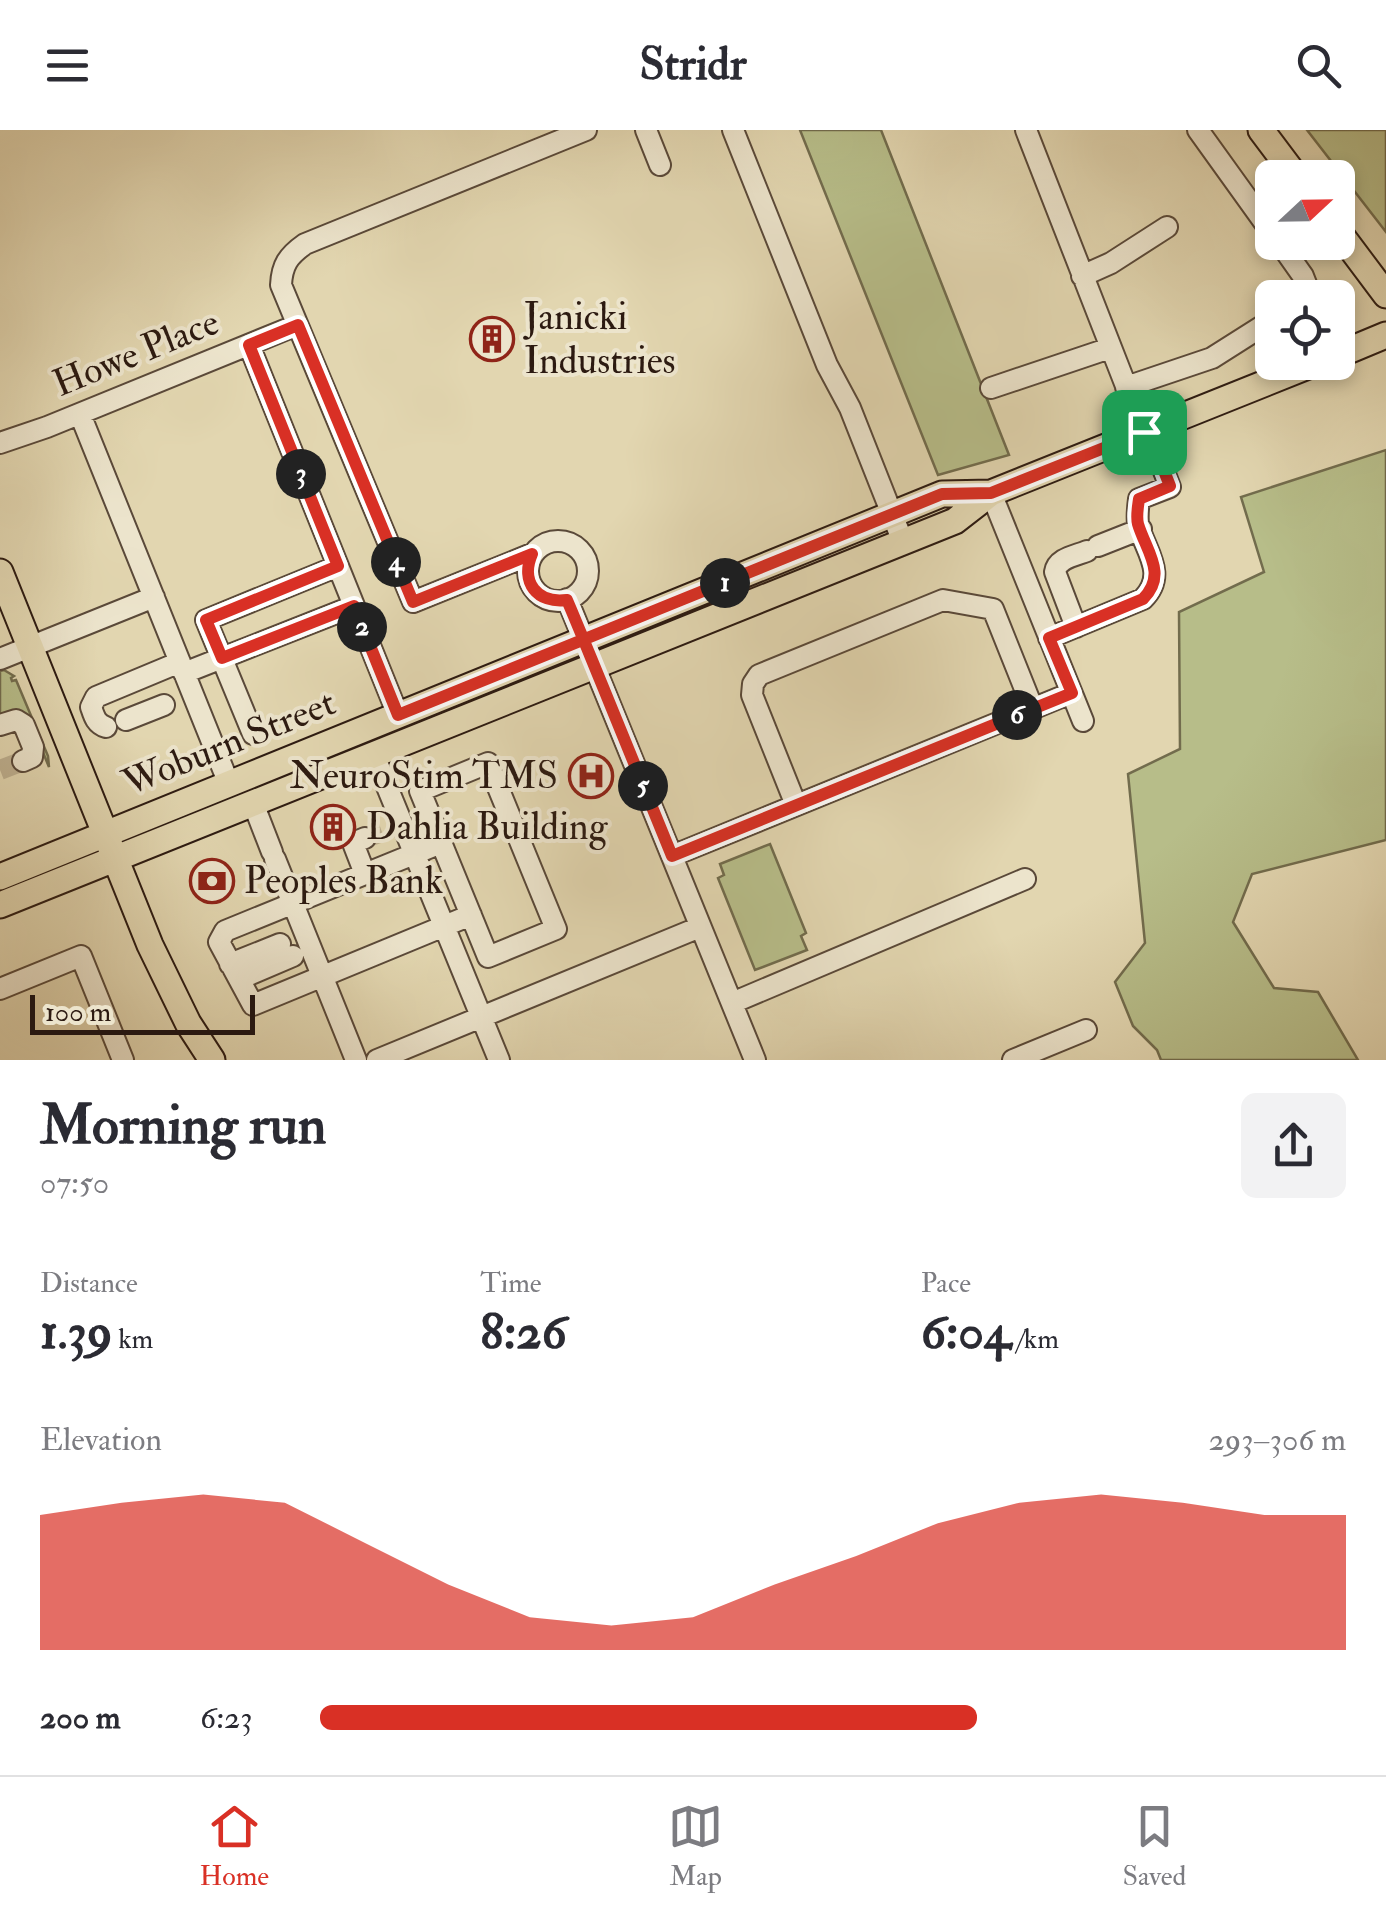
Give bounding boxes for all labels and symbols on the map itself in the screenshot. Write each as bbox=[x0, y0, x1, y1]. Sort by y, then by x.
north arrow bbox=[1255, 160, 1355, 260]
place label: Janicki Industries bbox=[523, 293, 676, 385]
street label: Howe Place bbox=[46, 298, 226, 408]
building icon: Janicki Industries bbox=[469, 316, 515, 362]
pin bbox=[1102, 390, 1187, 475]
pin: 3 bbox=[276, 449, 326, 499]
pin: 4 bbox=[371, 537, 421, 587]
pin: 1 bbox=[700, 558, 750, 608]
pin: 2 bbox=[337, 602, 387, 652]
street label: Woburn Street bbox=[115, 679, 342, 808]
pin: 6 bbox=[992, 690, 1042, 740]
place label: NeuroStim TMS bbox=[290, 752, 558, 800]
hospital icon: NeuroStim TMS bbox=[568, 753, 614, 799]
pin: 5 bbox=[618, 761, 668, 811]
place label: Dahlia Building bbox=[366, 803, 609, 851]
building icon: Dahlia Building bbox=[310, 804, 356, 850]
place label: Peoples Bank bbox=[244, 857, 443, 905]
bank icon: Peoples Bank bbox=[189, 858, 235, 904]
scale bar bbox=[30, 990, 255, 1034]

